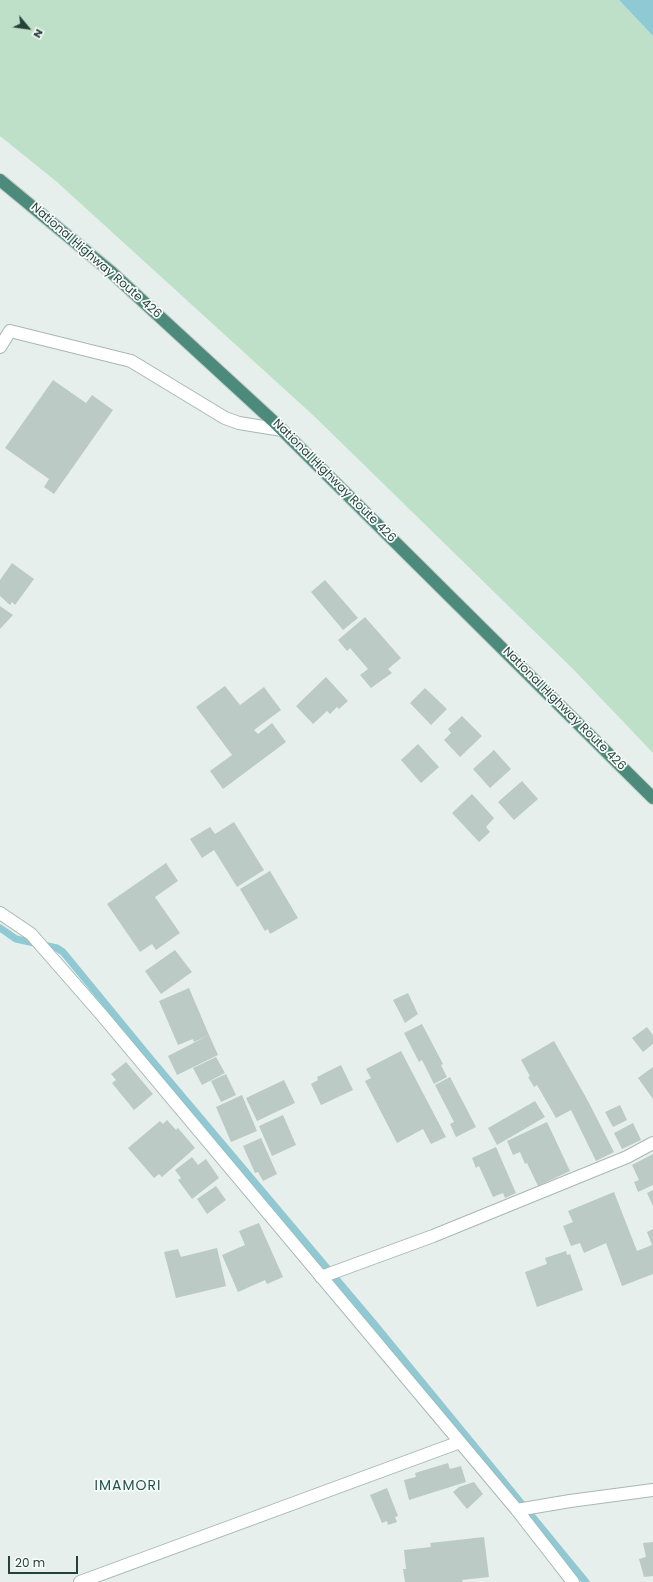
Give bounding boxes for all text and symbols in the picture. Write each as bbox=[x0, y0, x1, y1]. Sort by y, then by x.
north arrow bbox=[8, 8, 48, 48]
text: N bbox=[29, 26, 47, 41]
street label: National Highway Route 426 bbox=[28, 200, 164, 322]
street label: National Highway Route 426 bbox=[269, 416, 399, 546]
street label: National Highway Route 426 bbox=[499, 644, 629, 774]
district label: IMAMORI bbox=[95, 1478, 161, 1494]
scale bar bbox=[10, 1548, 80, 1574]
text: 20 m bbox=[15, 1554, 45, 1571]

